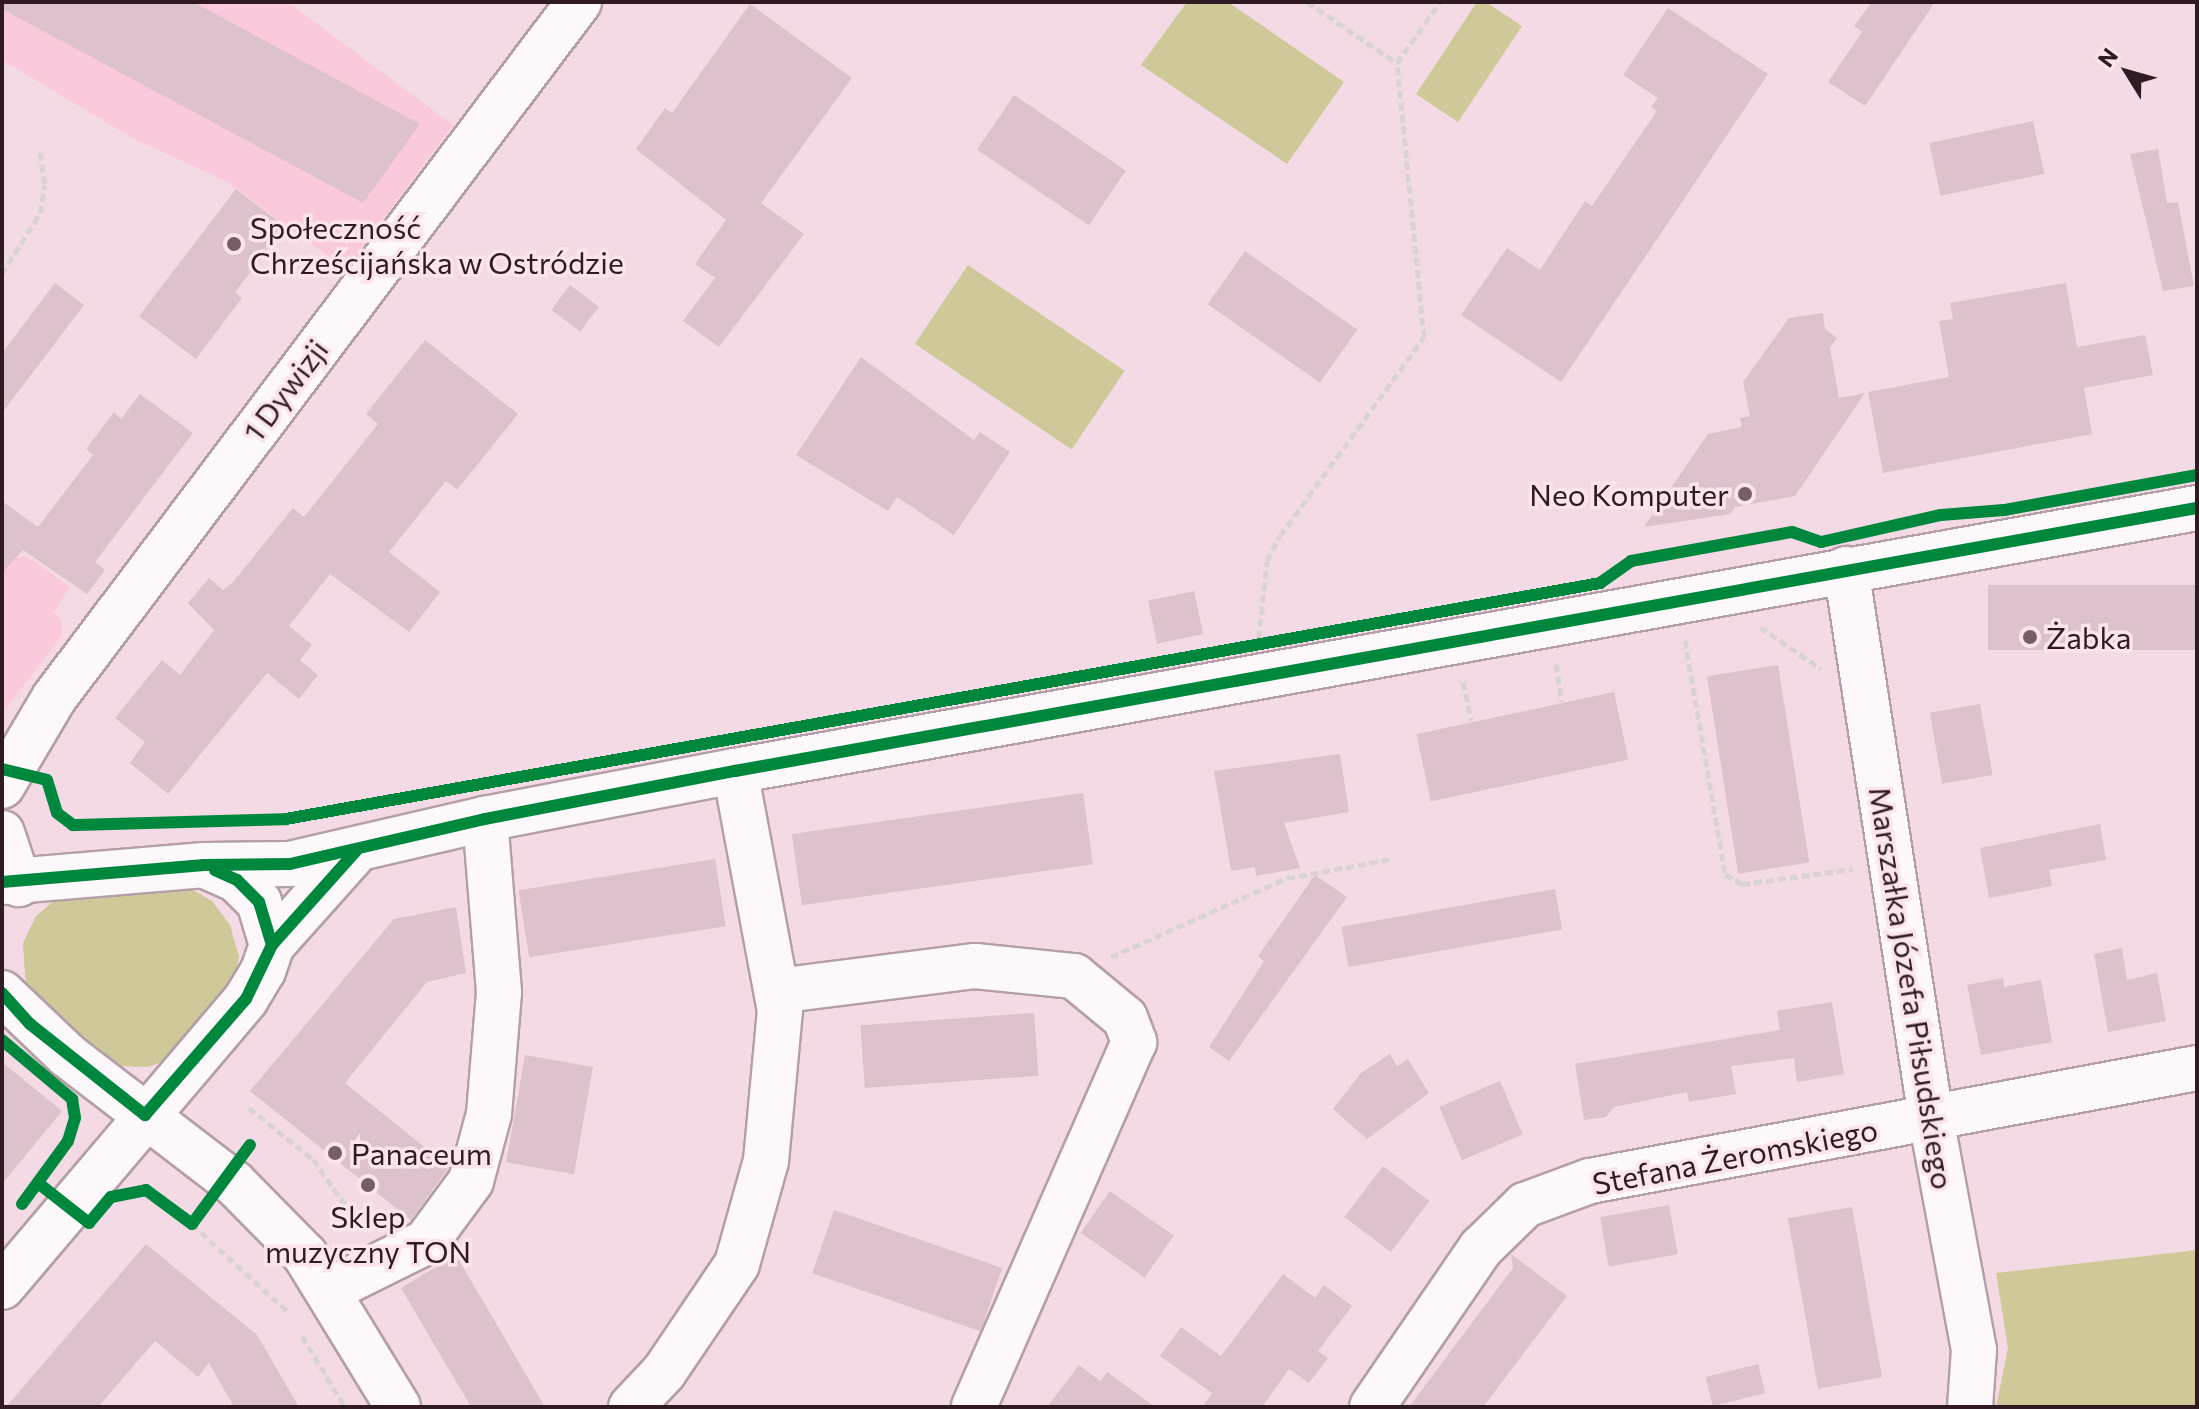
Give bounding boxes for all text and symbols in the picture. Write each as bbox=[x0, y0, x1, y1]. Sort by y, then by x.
north arrow bbox=[2087, 32, 2167, 112]
text: N bbox=[2092, 43, 2123, 72]
place label: Społeczność Chrześcijańska w Ostródzie bbox=[250, 209, 624, 280]
marker: Społeczność Chrześcijańska w Ostródzie bbox=[225, 235, 243, 253]
street label: 1 Dywizji bbox=[235, 332, 335, 448]
place label: Neo Komputer bbox=[1529, 476, 1729, 512]
marker: Neo Komputer bbox=[1736, 485, 1754, 503]
place label: Żabka bbox=[2046, 619, 2132, 655]
marker: Żabka bbox=[2021, 628, 2039, 646]
street label: Marszałka Józefa Piłsudskiego bbox=[1862, 784, 1962, 1192]
street label: Stefana Żeromskiego bbox=[1589, 1111, 1881, 1201]
place label: Panaceum bbox=[351, 1135, 492, 1171]
marker: Panaceum bbox=[326, 1144, 344, 1162]
marker: Sklep muzyczny TON bbox=[359, 1176, 377, 1194]
place label: Sklep muzyczny TON bbox=[265, 1198, 471, 1268]

